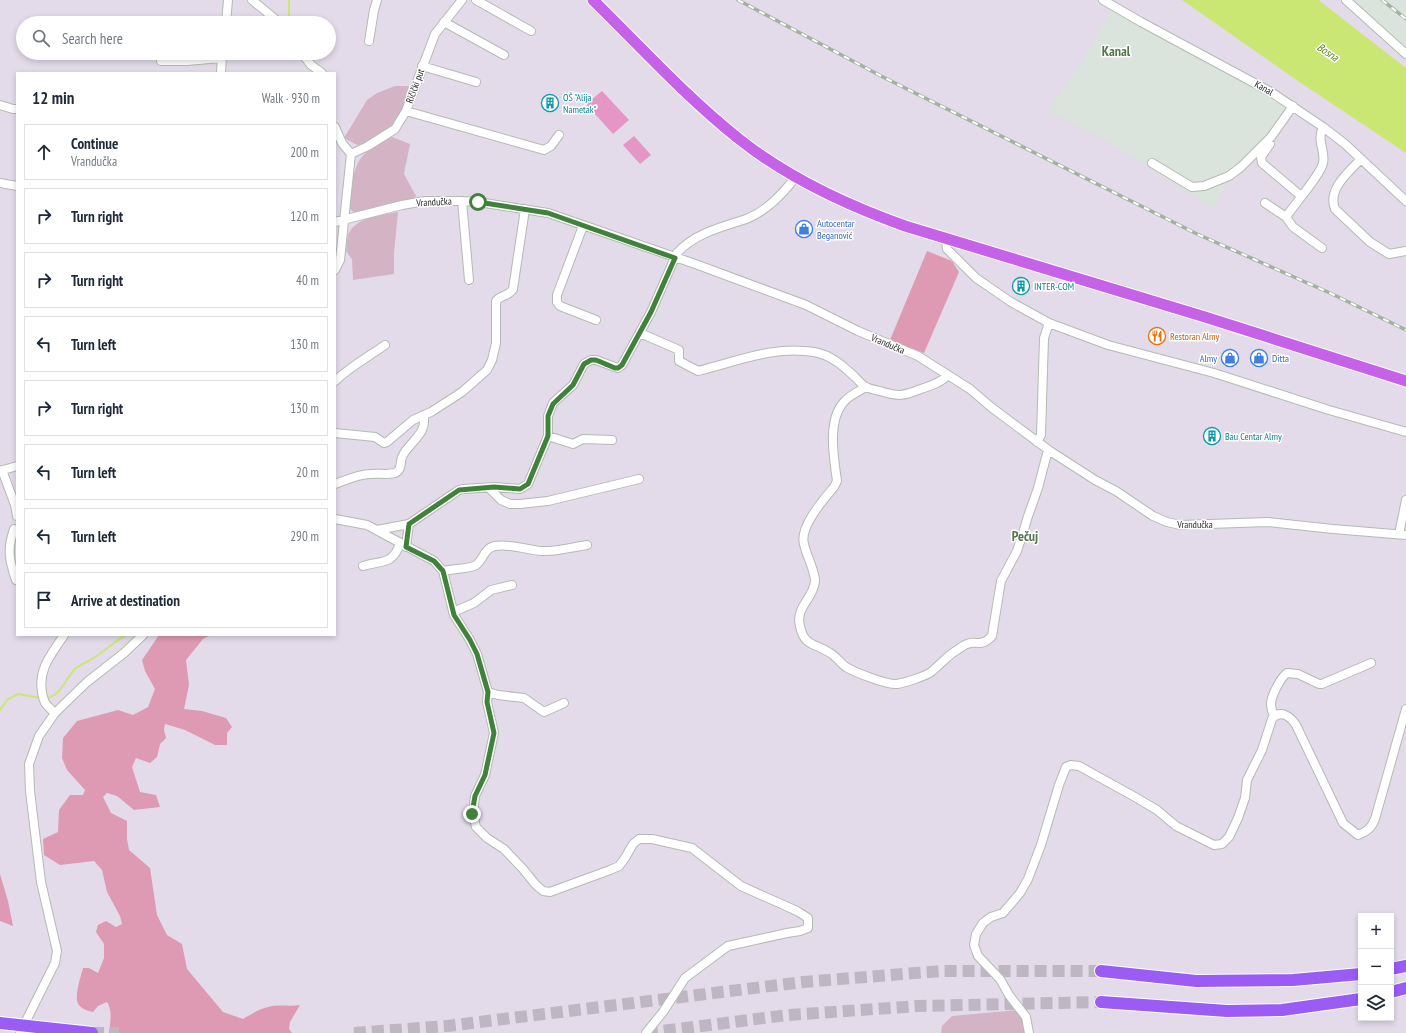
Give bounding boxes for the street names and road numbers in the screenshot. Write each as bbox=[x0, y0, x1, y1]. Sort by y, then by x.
street label: Ričički put bbox=[403, 67, 427, 105]
street label: Kanal bbox=[1252, 78, 1276, 99]
street label: Vrandučka bbox=[415, 195, 452, 209]
street label: Vrandučka bbox=[868, 331, 907, 357]
street label: Vrandučka bbox=[1176, 518, 1213, 531]

